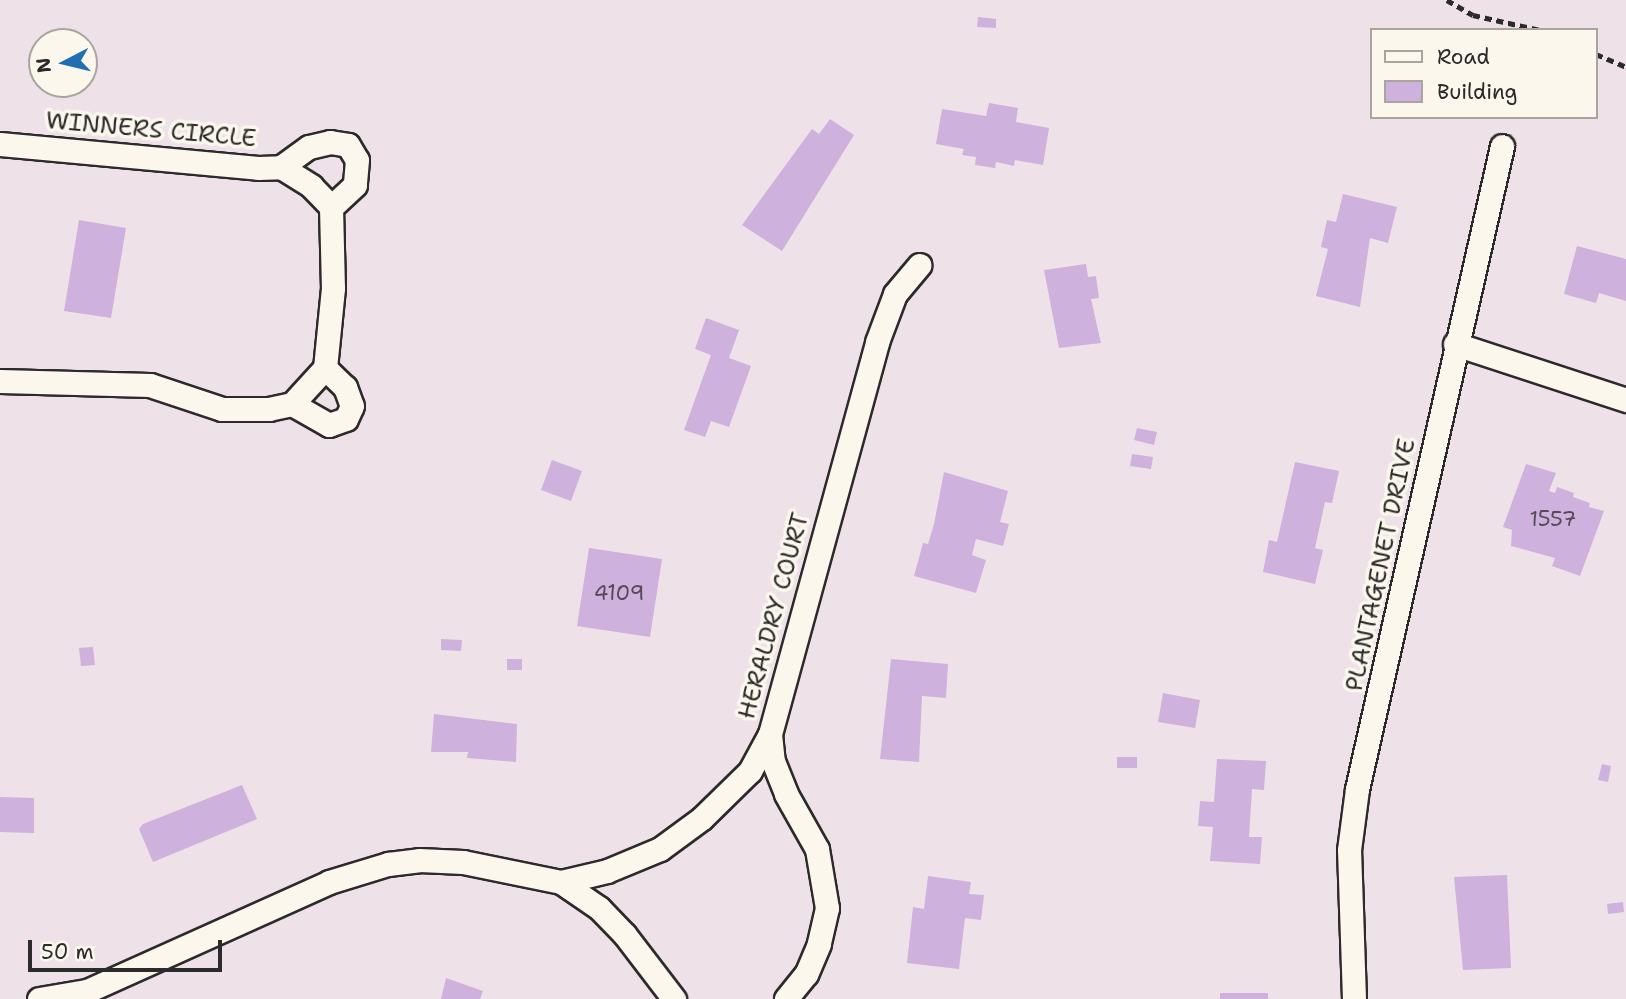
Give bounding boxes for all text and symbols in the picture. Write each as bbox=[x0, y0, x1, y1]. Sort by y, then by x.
north arrow bbox=[28, 28, 98, 98]
legend bbox=[1370, 28, 1598, 119]
text: Road bbox=[1437, 43, 1490, 71]
text: N bbox=[30, 56, 57, 74]
text: Building bbox=[1437, 78, 1517, 106]
street label: WINNERS CIRCLE bbox=[45, 106, 257, 154]
street label: PLANTAGENET DRIVE bbox=[1340, 436, 1422, 694]
house number: 1557 bbox=[1529, 506, 1577, 532]
street label: HERALDRY COURT bbox=[733, 510, 815, 722]
house number: 4109 bbox=[594, 580, 644, 606]
scale bar bbox=[32, 926, 226, 970]
text: 50 m bbox=[41, 938, 94, 966]

